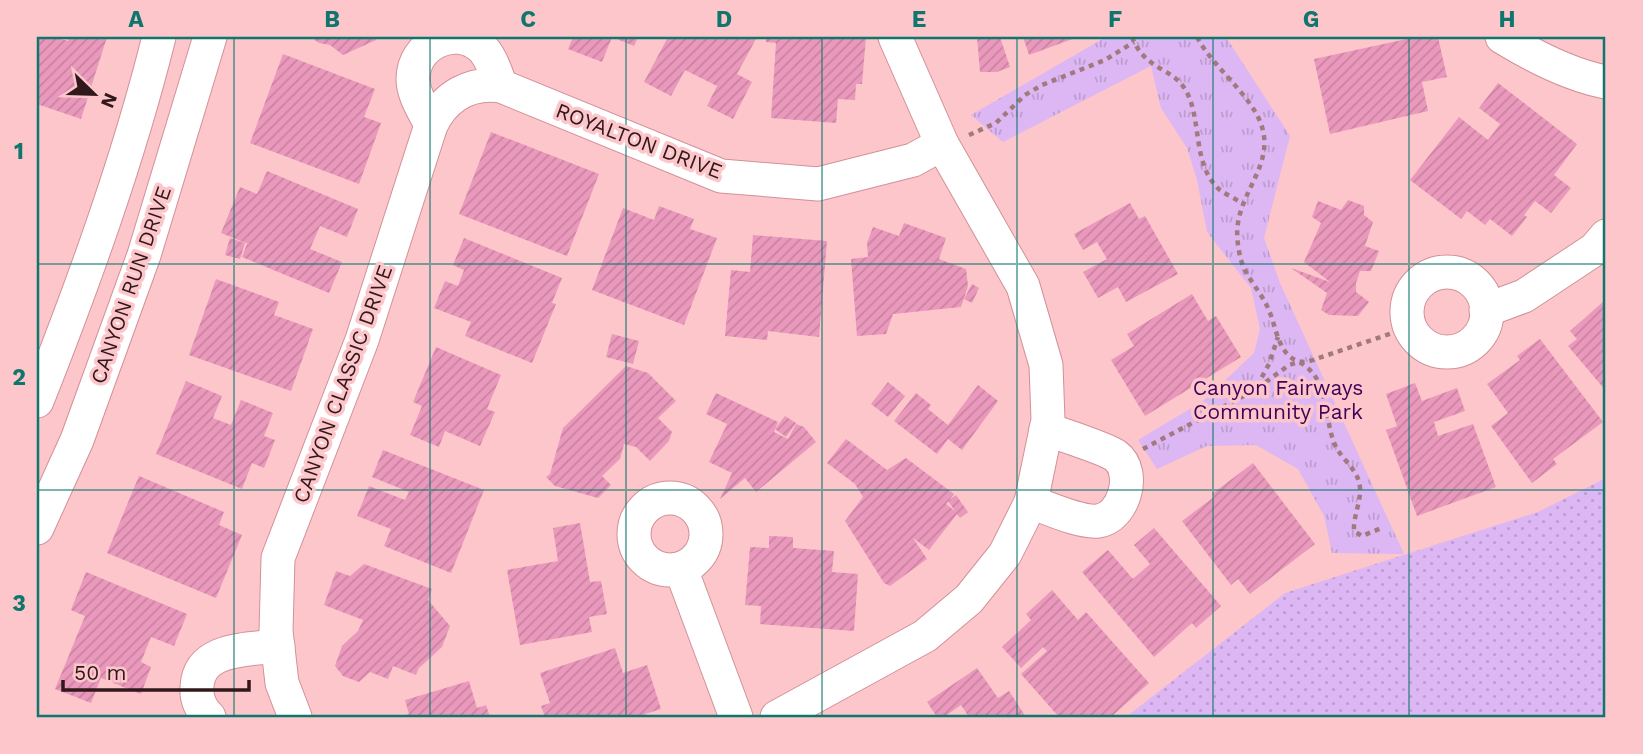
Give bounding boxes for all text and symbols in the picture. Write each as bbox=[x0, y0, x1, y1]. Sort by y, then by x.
text: A bbox=[128, 6, 144, 33]
text: B bbox=[324, 6, 340, 33]
text: C bbox=[520, 6, 536, 33]
text: D bbox=[716, 6, 732, 33]
text: E bbox=[912, 6, 926, 33]
text: F bbox=[1108, 6, 1122, 33]
text: G bbox=[1303, 6, 1319, 33]
text: H bbox=[1498, 6, 1516, 33]
north arrow bbox=[60, 60, 130, 130]
text: N bbox=[96, 89, 123, 111]
street label: ROYALTON DRIVE bbox=[552, 97, 726, 184]
text: 1 bbox=[14, 138, 24, 165]
street label: CANYON RUN DRIVE bbox=[85, 183, 176, 387]
street label: CANYON CLASSIC DRIVE bbox=[288, 262, 397, 506]
text: 2 bbox=[12, 364, 26, 391]
park label: Canyon Fairways Community Park bbox=[1193, 375, 1363, 424]
text: 3 bbox=[12, 590, 26, 617]
scale bar bbox=[63, 649, 248, 693]
text: 50 m bbox=[74, 660, 126, 685]

